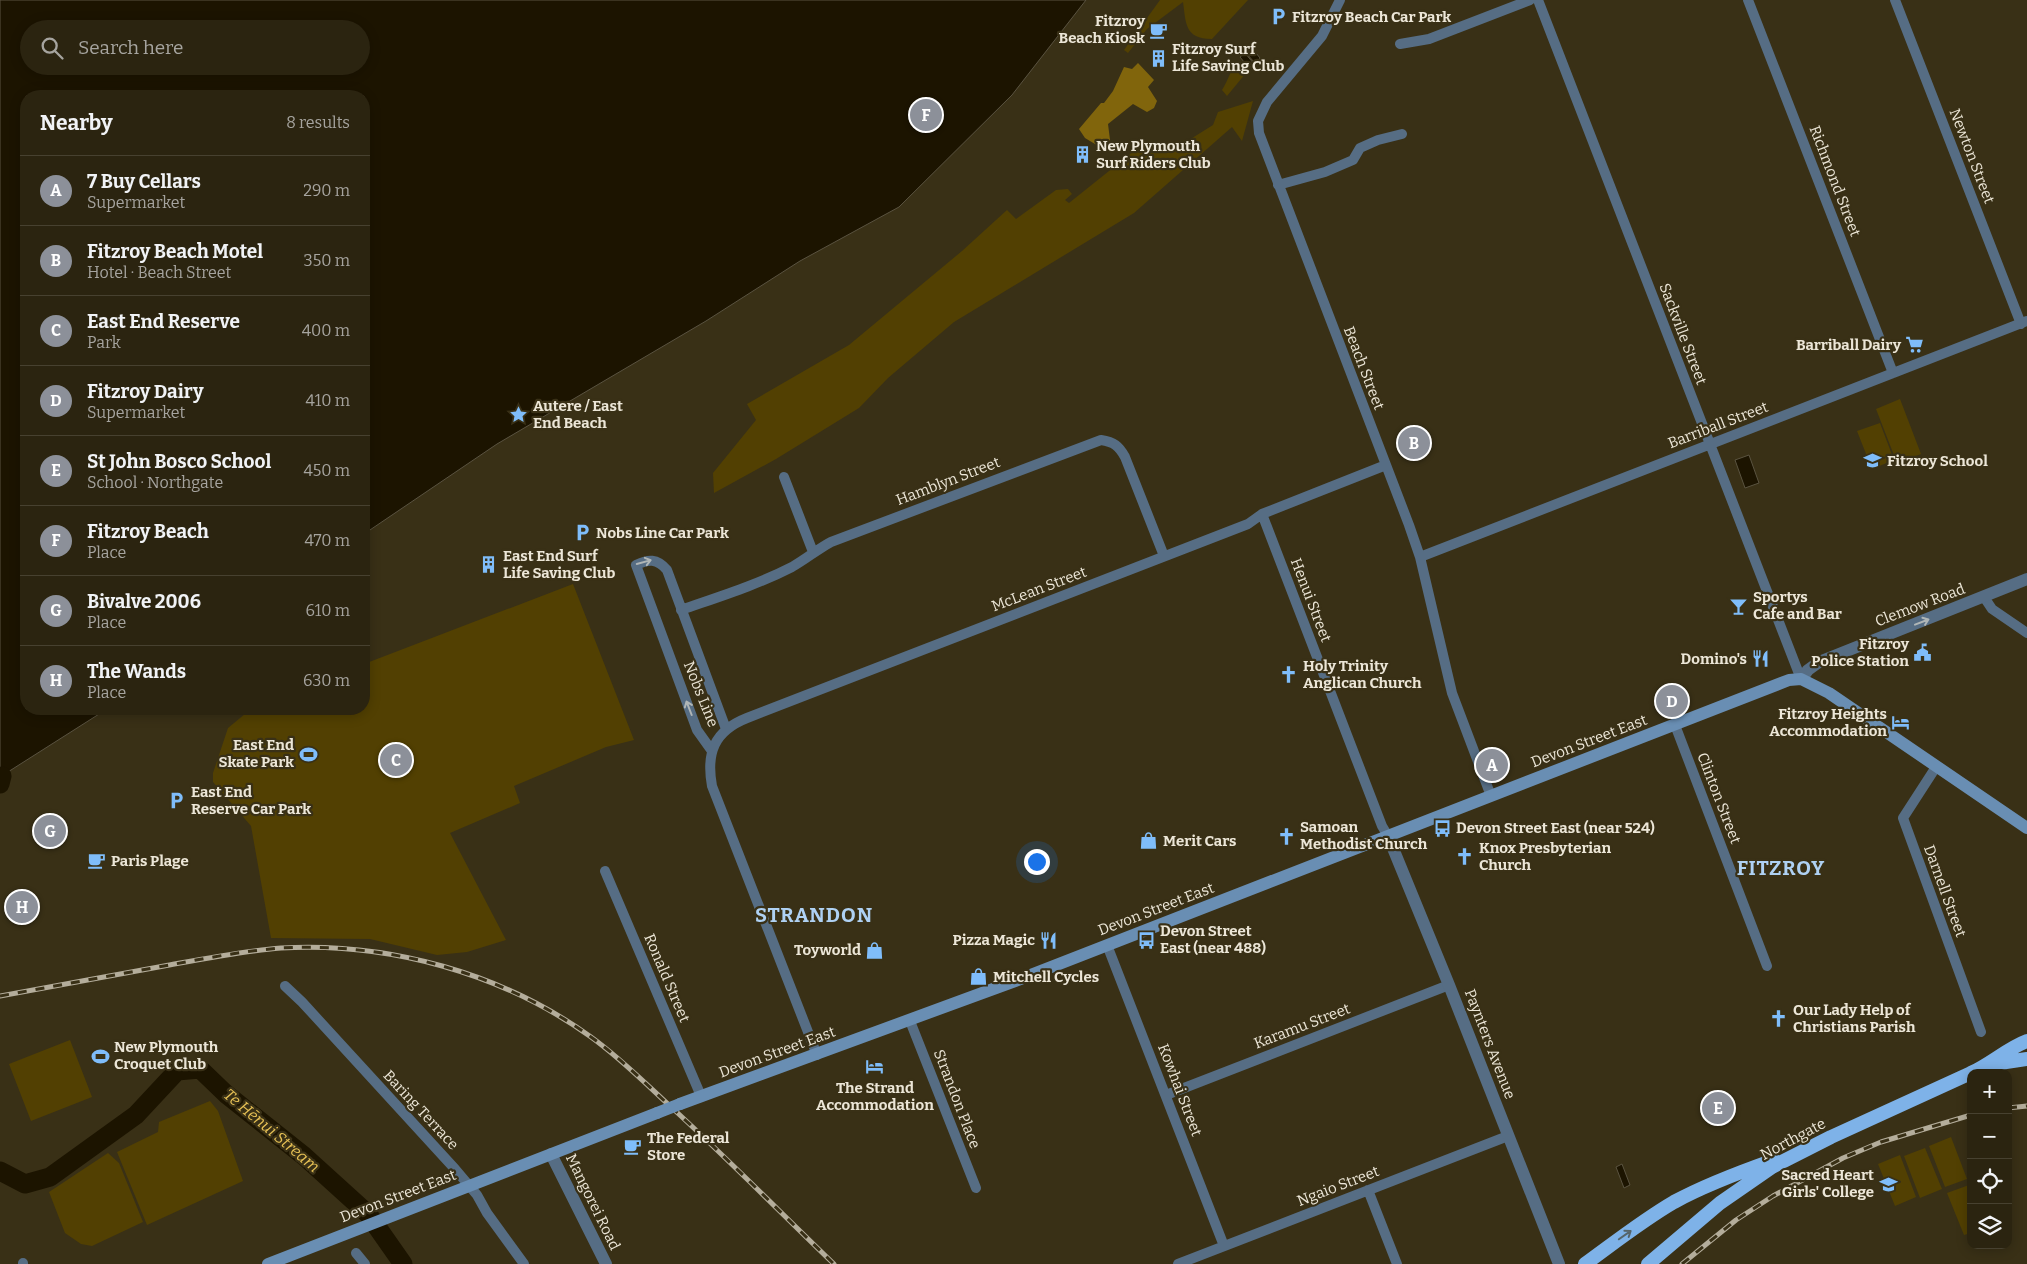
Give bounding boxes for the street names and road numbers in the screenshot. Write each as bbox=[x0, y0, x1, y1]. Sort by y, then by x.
street label: Newton Street bbox=[1946, 106, 1999, 207]
street label: Richmond Street bbox=[1806, 123, 1865, 240]
street label: Sackville Street bbox=[1655, 281, 1711, 388]
street label: Beach Street bbox=[1340, 324, 1388, 413]
street label: Barriball Street bbox=[1665, 397, 1771, 452]
street label: Hamblyn Street bbox=[894, 453, 1003, 509]
street label: Henui Street bbox=[1287, 555, 1335, 645]
street label: McLean Street bbox=[989, 562, 1090, 615]
street label: Clemow Road bbox=[1873, 580, 1968, 630]
street label: Nobs Line bbox=[680, 658, 722, 730]
street label: Devon Street East bbox=[1529, 710, 1650, 771]
street label: Clinton Street bbox=[1693, 750, 1745, 847]
street label: Darnell Street bbox=[1920, 842, 1970, 940]
street label: Devon Street East bbox=[1096, 878, 1217, 939]
street label: Ronald Street bbox=[640, 931, 694, 1026]
street label: Paynters Avenue bbox=[1461, 986, 1519, 1102]
street label: Karamu Street bbox=[1251, 999, 1353, 1053]
street label: Devon Street East bbox=[716, 1022, 838, 1081]
street label: Kowhai Street bbox=[1154, 1041, 1206, 1139]
street label: Strandon Place bbox=[930, 1047, 984, 1151]
street label: Baring Terrace bbox=[380, 1067, 462, 1153]
street label: Northgate bbox=[1757, 1114, 1829, 1164]
street label: Mangorei Road bbox=[562, 1151, 624, 1253]
street label: Ngaio Street bbox=[1294, 1162, 1382, 1210]
street label: Devon Street East bbox=[338, 1165, 459, 1226]

